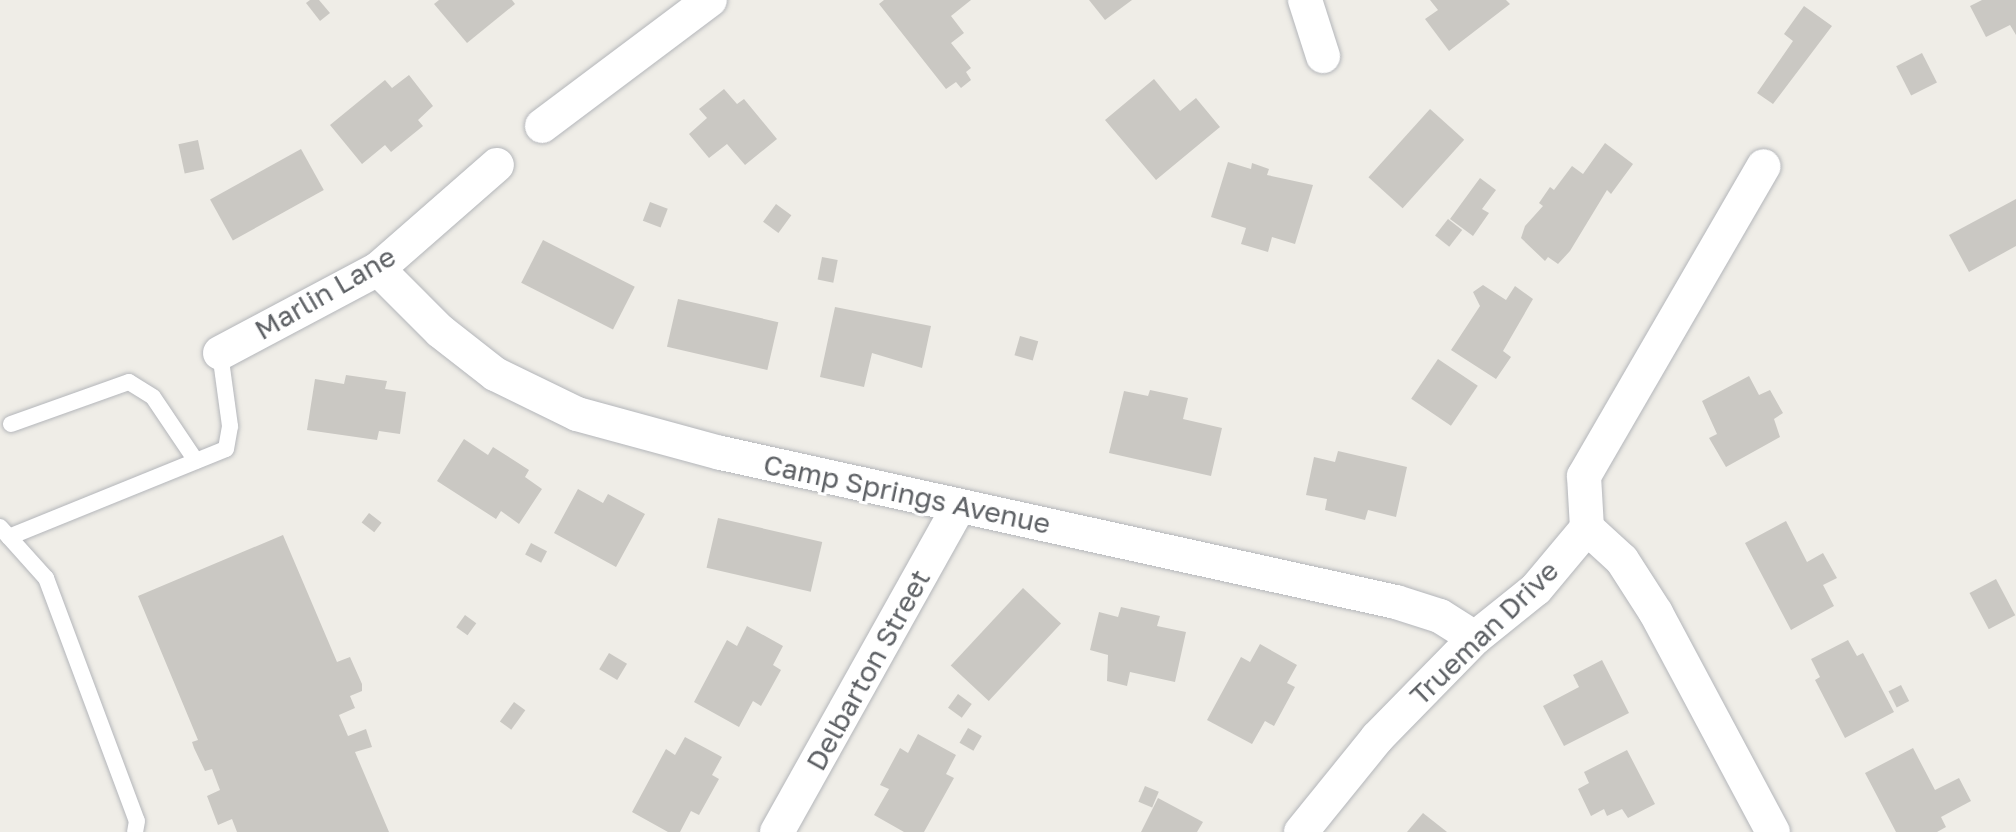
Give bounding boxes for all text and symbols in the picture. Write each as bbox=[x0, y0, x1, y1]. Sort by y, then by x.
street label: Marlin Lane bbox=[249, 239, 401, 347]
street label: Camp Springs Avenue bbox=[760, 447, 1054, 541]
street label: Trueman Drive bbox=[1403, 554, 1565, 712]
street label: Delbarton Street bbox=[799, 564, 937, 776]

